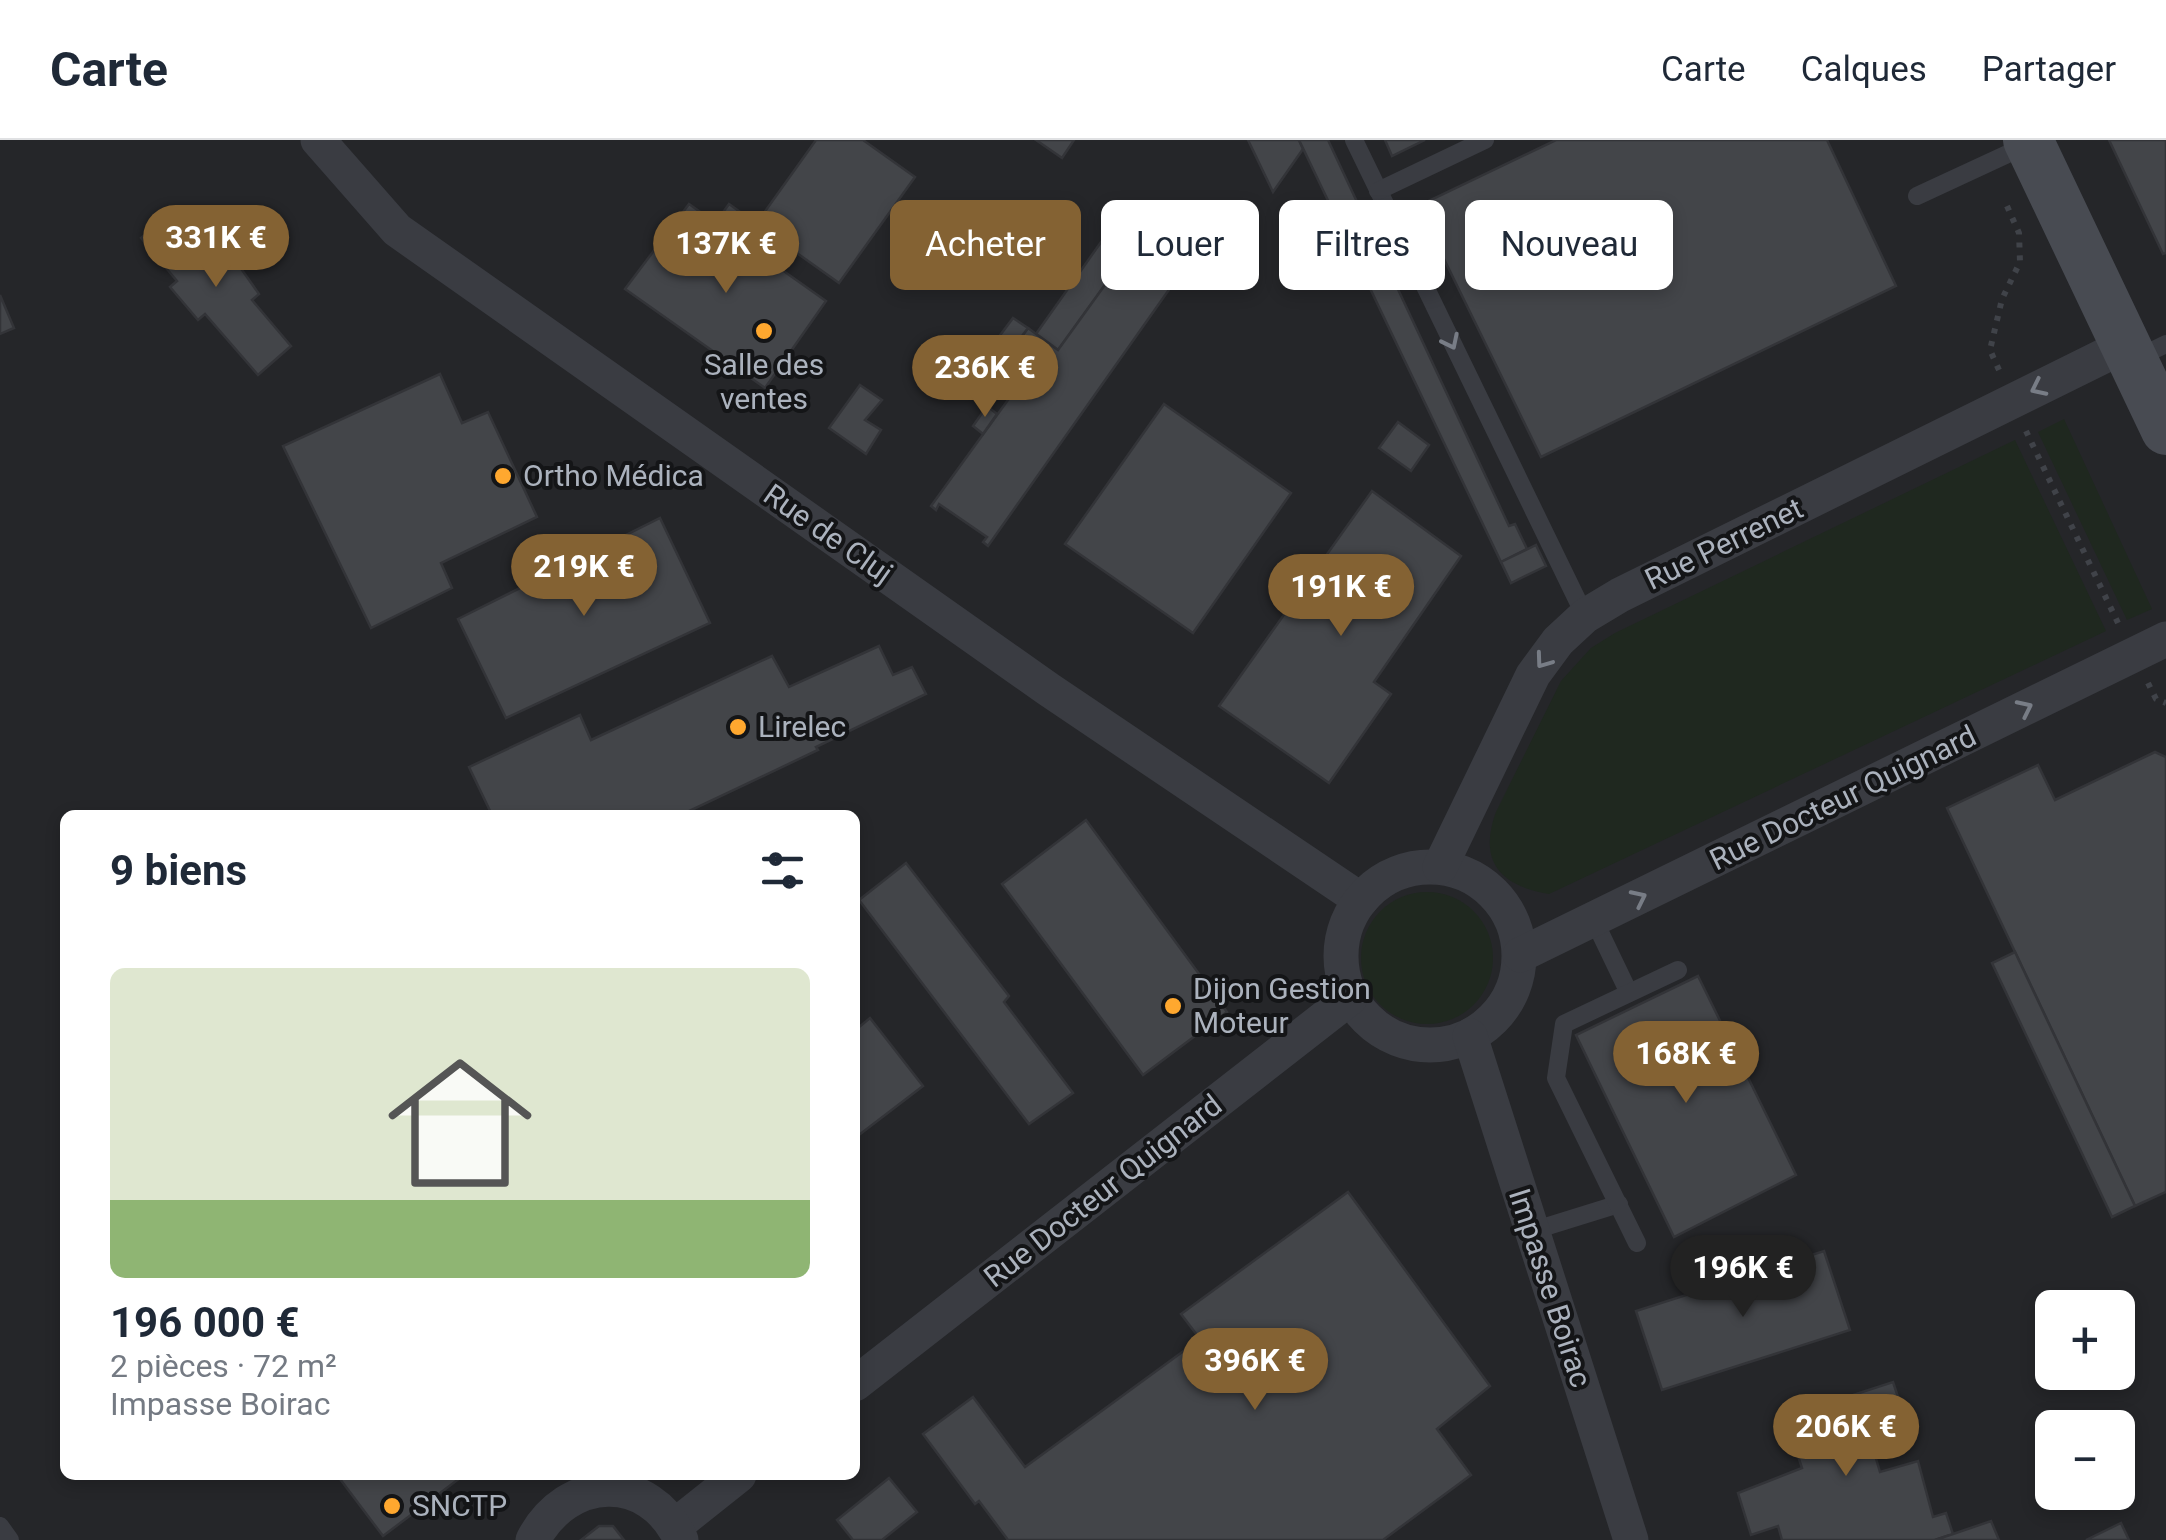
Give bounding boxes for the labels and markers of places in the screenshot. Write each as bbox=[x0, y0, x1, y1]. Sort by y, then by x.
pin: 331K € bbox=[135, 205, 297, 290]
pin: 137K € bbox=[645, 211, 807, 296]
marker: Salle des ventes bbox=[753, 320, 775, 342]
pin: 236K € bbox=[904, 335, 1066, 420]
place label: Salle des ventes bbox=[704, 347, 824, 416]
place label: Ortho Médica bbox=[523, 458, 704, 493]
marker: Ortho Médica bbox=[492, 465, 514, 487]
pin: 219K € bbox=[503, 534, 665, 619]
pin: 191K € bbox=[1260, 554, 1422, 639]
place label: Lirelec bbox=[758, 709, 846, 744]
marker: Lirelec bbox=[727, 716, 749, 738]
place label: Dijon Gestion Moteur bbox=[1193, 971, 1371, 1040]
marker: Dijon Gestion Moteur bbox=[1162, 995, 1184, 1017]
pin: 168K € bbox=[1605, 1021, 1767, 1106]
pin: 196K € bbox=[1662, 1235, 1824, 1320]
pin: 396K € bbox=[1174, 1328, 1336, 1413]
pin: 206K € bbox=[1765, 1394, 1927, 1479]
place label: SNCTP bbox=[412, 1488, 507, 1523]
marker: SNCTP bbox=[381, 1495, 403, 1517]

